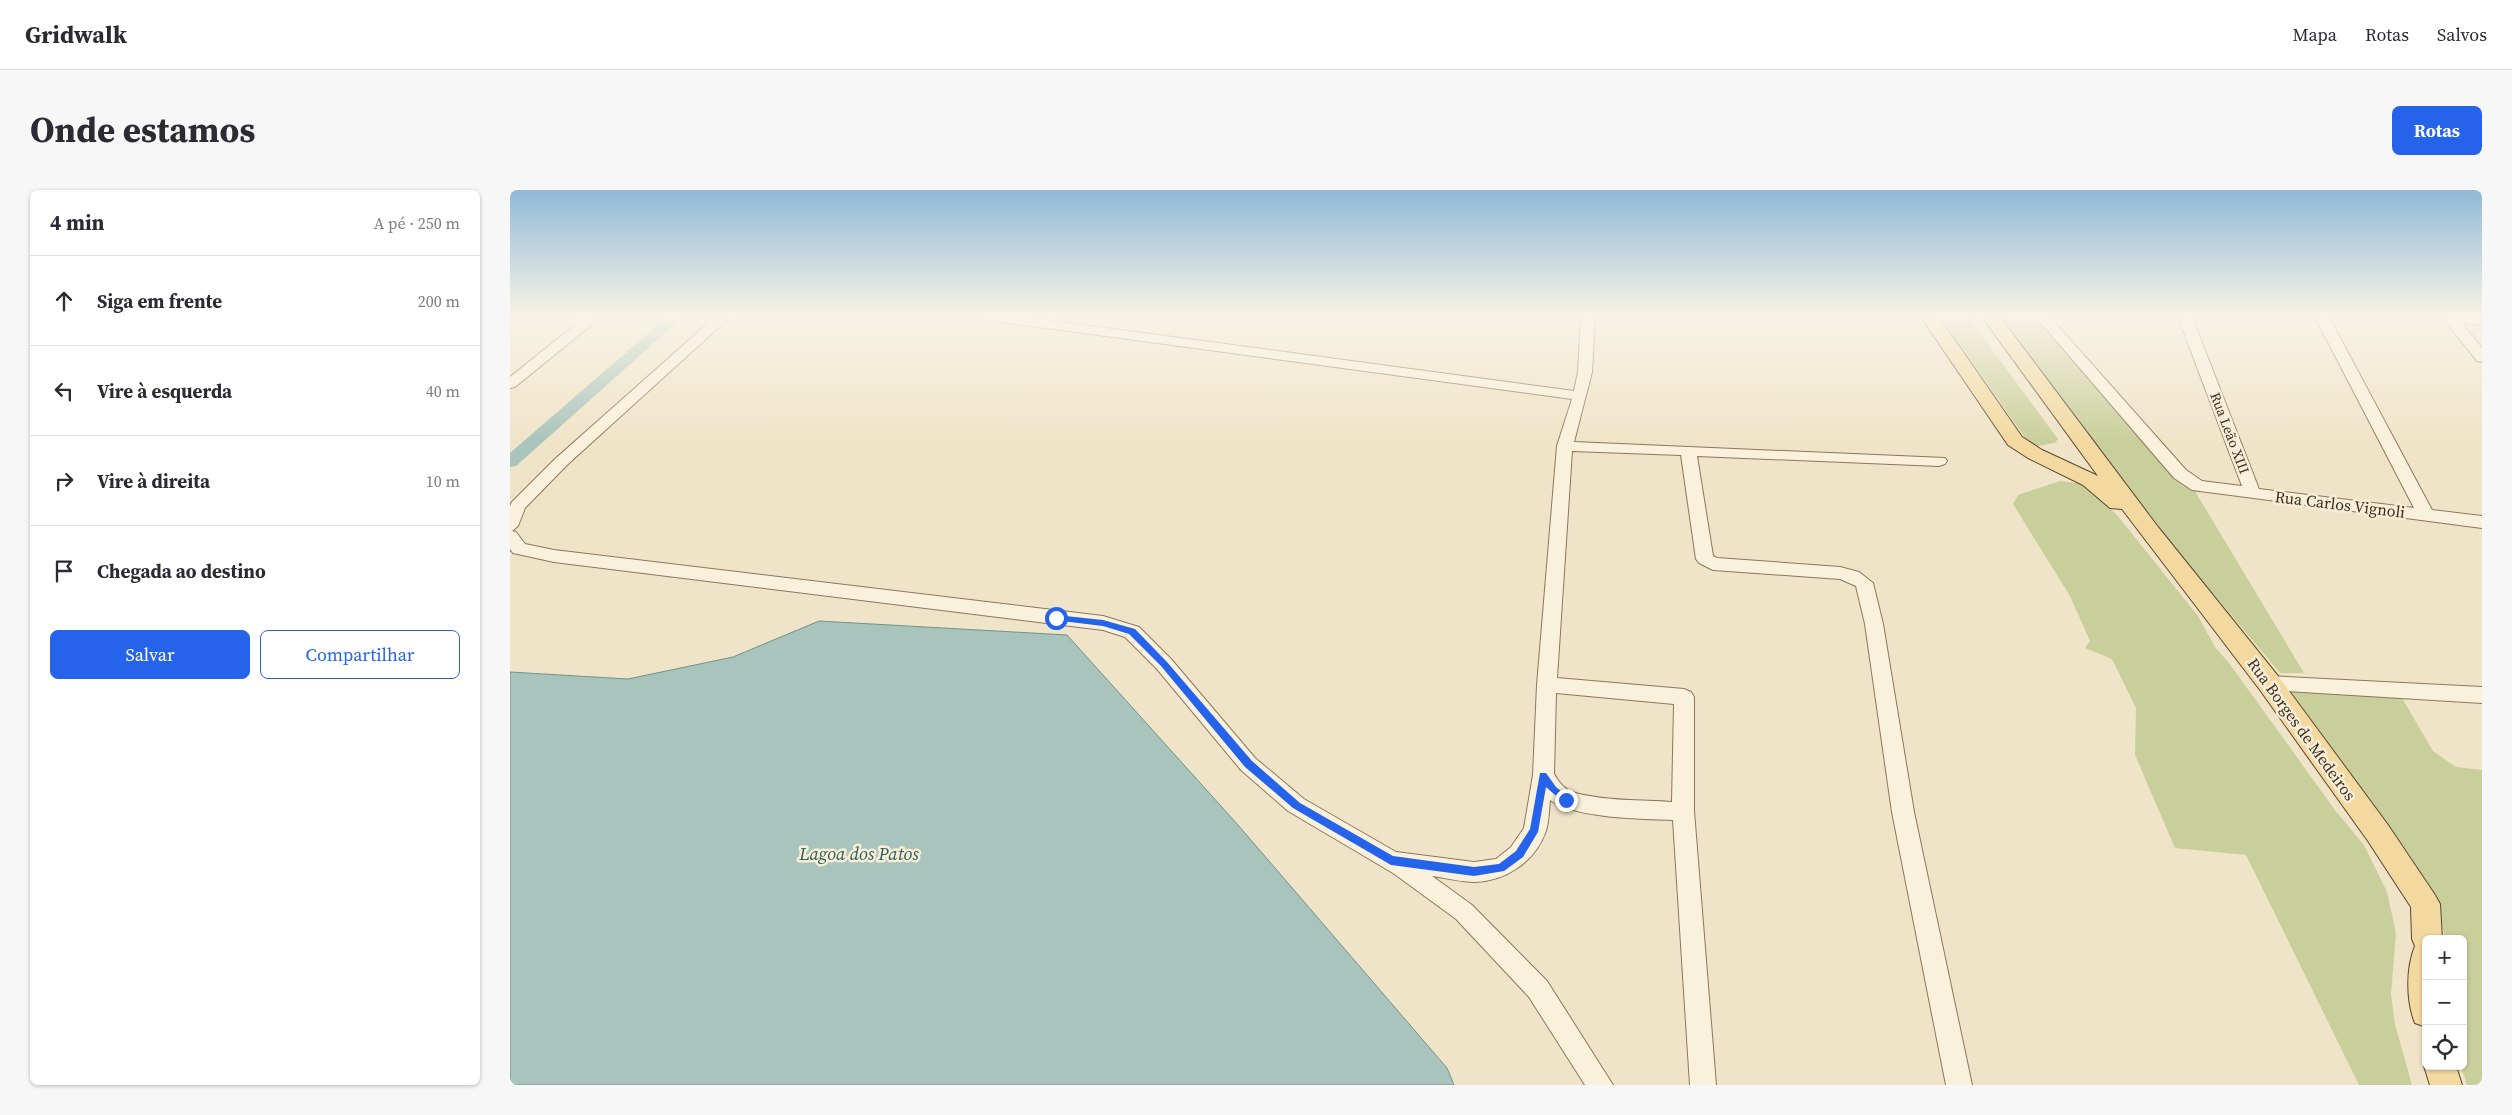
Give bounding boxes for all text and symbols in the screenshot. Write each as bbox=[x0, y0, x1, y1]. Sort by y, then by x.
text: Gridwalk bbox=[25, 18, 127, 51]
text: Mapa bbox=[2293, 22, 2337, 47]
text: Rotas bbox=[2365, 22, 2409, 47]
text: Salvos bbox=[2437, 22, 2487, 47]
text: Onde estamos bbox=[30, 106, 255, 154]
button: Rotas bbox=[2392, 106, 2482, 155]
text: 4 min bbox=[50, 208, 105, 237]
text: A pé · 250 m bbox=[374, 212, 460, 234]
icon: ahead bbox=[50, 287, 78, 315]
text: Siga em frente bbox=[97, 288, 222, 314]
text: 200 m bbox=[418, 290, 460, 312]
icon: left bbox=[50, 377, 78, 405]
text: Vire à esquerda bbox=[97, 378, 232, 404]
text: 40 m bbox=[426, 380, 460, 402]
street label: Rua Leão XIII bbox=[2205, 389, 2255, 477]
icon: right bbox=[50, 467, 78, 495]
text: Vire à direita bbox=[97, 468, 210, 494]
text: 10 m bbox=[426, 470, 460, 492]
street label: Rua Carlos Vignoli bbox=[2274, 485, 2407, 523]
icon: arrive bbox=[50, 557, 78, 585]
text: Chegada ao destino bbox=[97, 558, 266, 584]
route start bbox=[1045, 607, 1068, 630]
button: Salvar bbox=[50, 630, 250, 679]
button: Compartilhar bbox=[260, 630, 460, 679]
street label: Rua Borges de Medeiros bbox=[2243, 653, 2361, 805]
route end bbox=[1555, 789, 1578, 812]
water label: Lagoa dos Patos bbox=[798, 841, 919, 866]
map controls bbox=[2422, 935, 2467, 1070]
button: + bbox=[2422, 935, 2467, 980]
button: − bbox=[2422, 980, 2467, 1025]
button: locate bbox=[2422, 1025, 2467, 1070]

